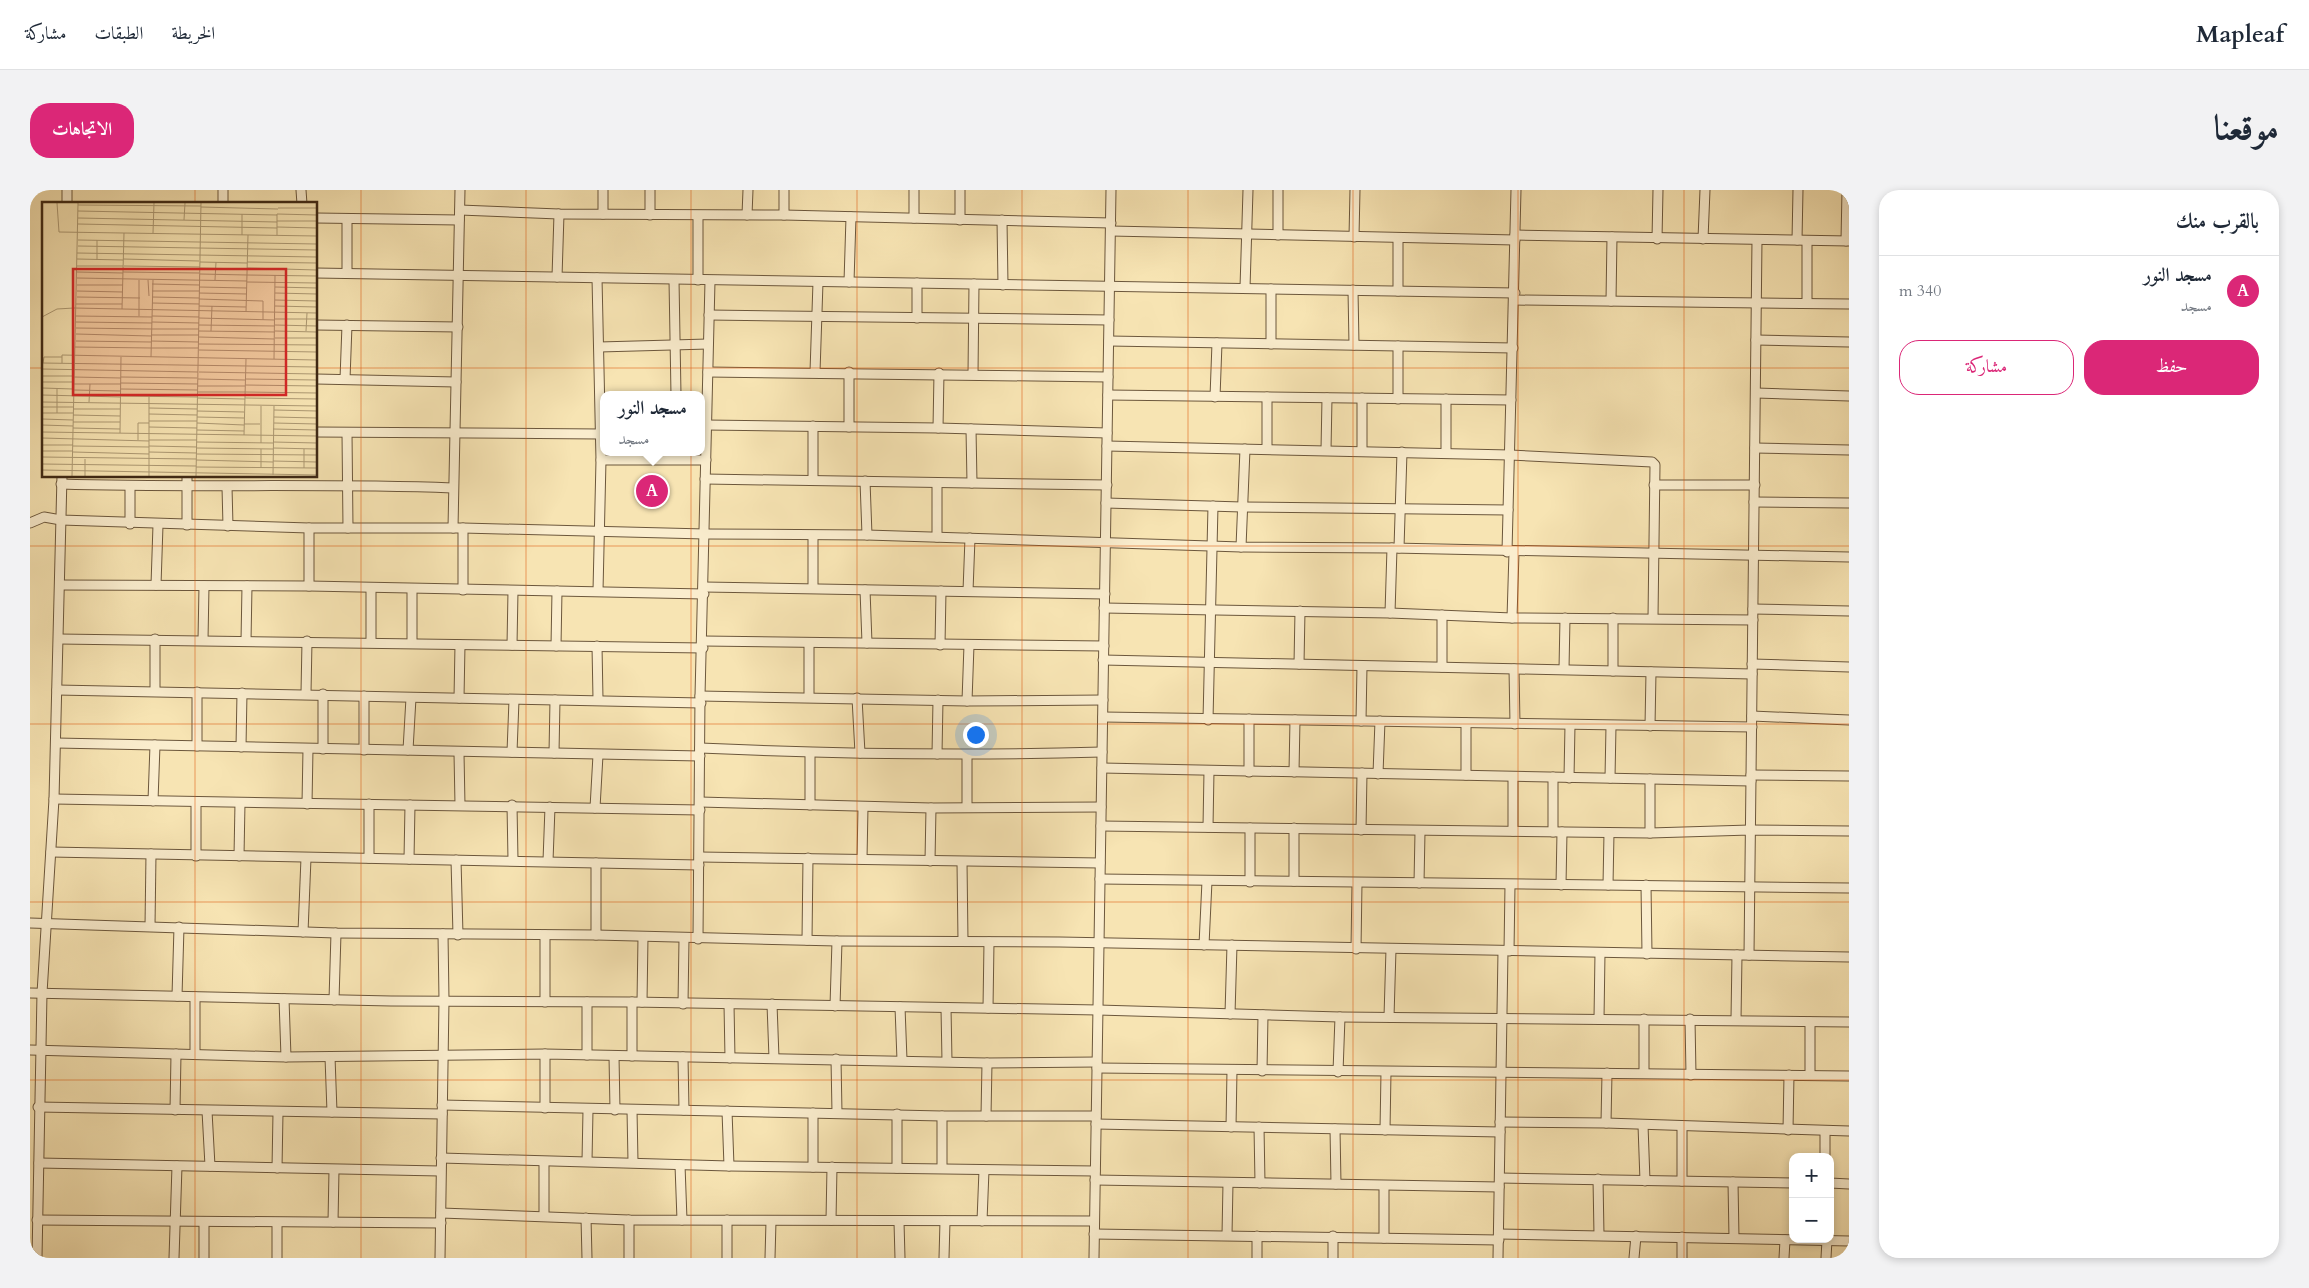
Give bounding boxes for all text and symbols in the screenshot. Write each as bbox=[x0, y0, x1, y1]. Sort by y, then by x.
text: Mapleaf bbox=[2196, 18, 2284, 51]
text: مشاركة bbox=[25, 21, 66, 46]
text: الطبقات bbox=[94, 21, 143, 46]
text: الخريطة bbox=[171, 21, 215, 46]
button: الاتجاهات bbox=[30, 103, 134, 158]
text: موقعنا bbox=[2214, 104, 2279, 152]
inset map bbox=[42, 202, 318, 478]
text: بالقرب منك bbox=[2176, 207, 2259, 236]
text: مسجد النور bbox=[2143, 262, 2212, 288]
text: 340 m bbox=[1899, 280, 1941, 302]
text: A bbox=[2237, 280, 2249, 302]
text: مسجد bbox=[2181, 295, 2212, 317]
button: مشاركة bbox=[1899, 340, 2074, 395]
button: حفظ bbox=[2084, 340, 2259, 395]
popup bbox=[600, 391, 705, 456]
text: مسجد النور bbox=[618, 395, 687, 421]
text: مسجد bbox=[618, 428, 650, 450]
pin: A bbox=[636, 472, 668, 510]
your location bbox=[963, 722, 989, 748]
map controls bbox=[1789, 1153, 1834, 1243]
button: + bbox=[1789, 1153, 1834, 1198]
button: − bbox=[1789, 1198, 1834, 1243]

